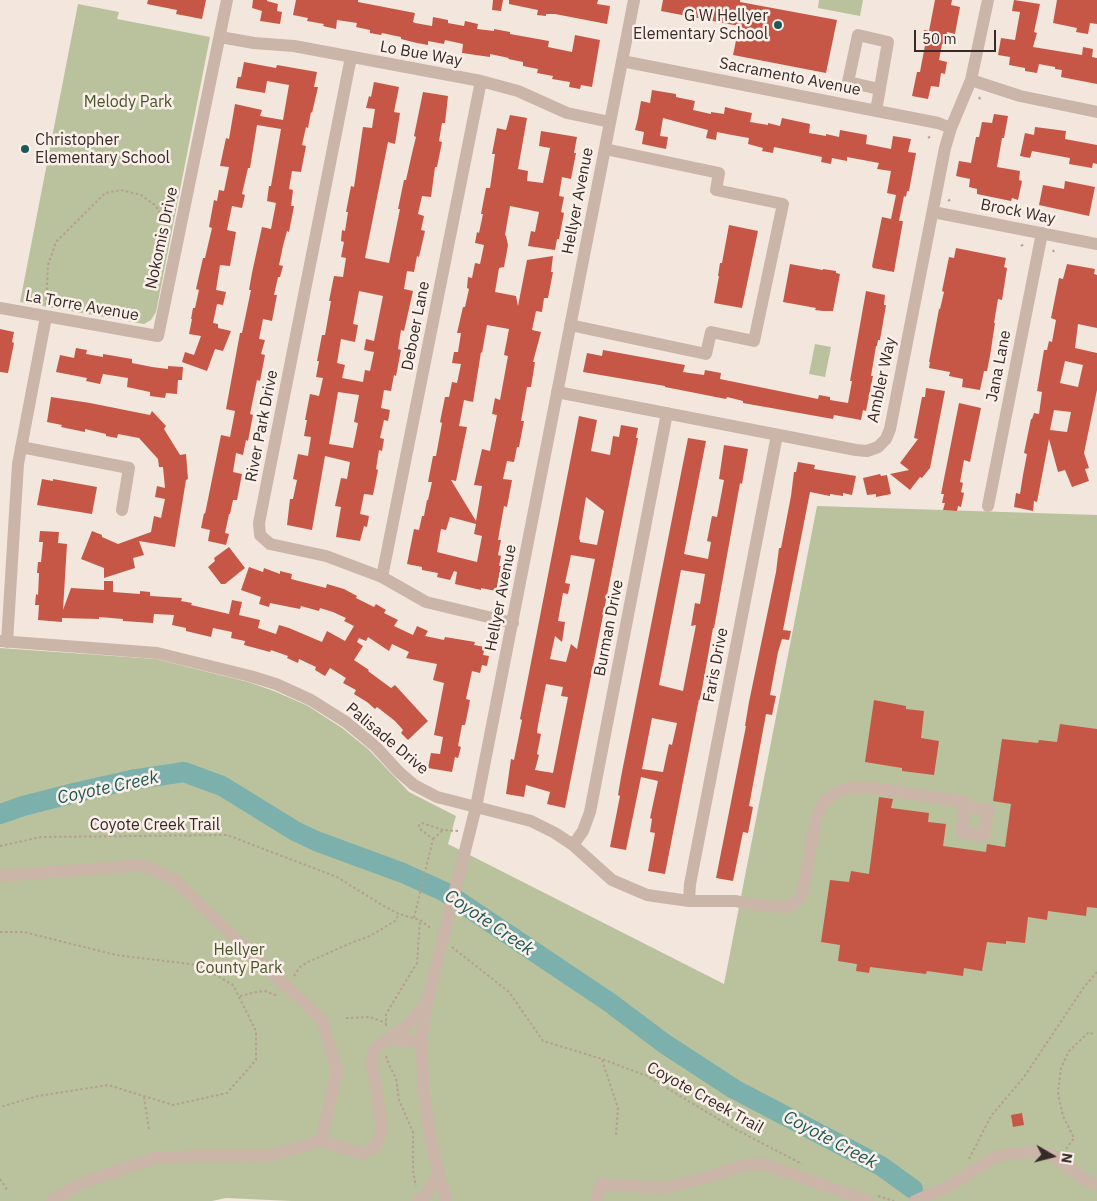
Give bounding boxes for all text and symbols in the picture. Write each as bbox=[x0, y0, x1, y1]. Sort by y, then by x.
place label: G W Hellyer Elementary School bbox=[633, 6, 768, 44]
marker: G W Hellyer Elementary School bbox=[772, 19, 784, 31]
scale bar bbox=[917, 20, 1000, 52]
text: 50 m bbox=[922, 29, 957, 48]
street label: Lo Bue Way bbox=[378, 37, 464, 71]
street label: Sacramento Avenue bbox=[718, 54, 862, 100]
park label: Melody Park bbox=[84, 92, 172, 112]
place label: Christopher Elementary School bbox=[35, 130, 170, 168]
marker: Christopher Elementary School bbox=[19, 143, 31, 155]
street label: Hellyer Avenue bbox=[558, 146, 598, 256]
street label: Nokomis Drive bbox=[142, 185, 182, 291]
street label: Brock Way bbox=[979, 195, 1057, 229]
street label: Deboer Lane bbox=[398, 280, 434, 372]
street label: La Torre Avenue bbox=[24, 287, 140, 325]
street label: Jana Lane bbox=[983, 329, 1015, 403]
street label: Ambler Way bbox=[864, 336, 900, 424]
street label: River Park Drive bbox=[242, 368, 282, 484]
street label: Hellyer Avenue bbox=[481, 543, 521, 653]
street label: Burman Drive bbox=[590, 578, 628, 678]
street label: Faris Drive bbox=[699, 626, 733, 704]
street label: Palisade Drive bbox=[342, 699, 432, 779]
water label: Coyote Creek bbox=[55, 767, 161, 809]
street label: Coyote Creek Trail bbox=[90, 815, 220, 835]
water label: Coyote Creek bbox=[440, 885, 538, 961]
park label: Hellyer County Park bbox=[196, 940, 282, 978]
street label: Coyote Creek Trail bbox=[643, 1058, 767, 1138]
water label: Coyote Creek bbox=[780, 1106, 880, 1174]
north arrow bbox=[1027, 1131, 1077, 1181]
text: N bbox=[1057, 1152, 1076, 1164]

